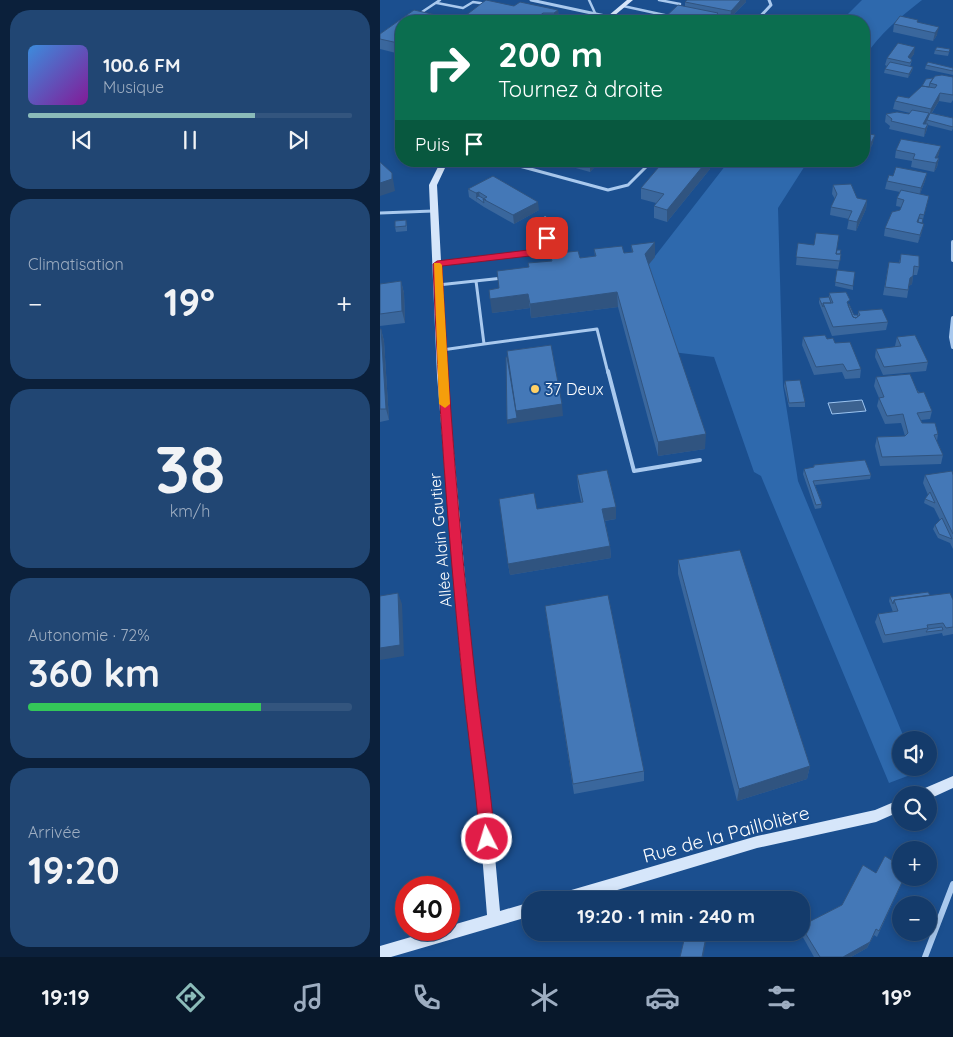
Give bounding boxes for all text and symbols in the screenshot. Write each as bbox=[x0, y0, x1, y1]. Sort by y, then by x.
text: 200 m bbox=[498, 32, 603, 76]
icon: right bbox=[415, 35, 480, 100]
text: 100.6 FM bbox=[103, 53, 181, 77]
text: Tournez à droite bbox=[498, 75, 663, 103]
text: Musique bbox=[103, 77, 164, 97]
icon: previous bbox=[68, 126, 96, 154]
icon: pause bbox=[176, 126, 204, 154]
icon: next bbox=[284, 126, 312, 154]
icon: arrive bbox=[460, 130, 488, 158]
text: Puis bbox=[415, 132, 450, 156]
pin bbox=[526, 217, 568, 259]
icon: arrive bbox=[533, 224, 561, 252]
text: Climatisation bbox=[28, 254, 124, 274]
text: 19° bbox=[164, 278, 215, 326]
text: − bbox=[28, 286, 43, 321]
text: + bbox=[336, 286, 352, 321]
place label: 37 Deux bbox=[545, 379, 604, 399]
marker: 37 Deux bbox=[529, 383, 541, 395]
text: 38 bbox=[155, 428, 225, 509]
street label: Allée Alain Gautier bbox=[424, 472, 456, 608]
text: km/h bbox=[170, 501, 210, 521]
text: Autonomie · 72% bbox=[28, 625, 150, 645]
text: 360 km bbox=[28, 649, 160, 697]
map controls bbox=[892, 731, 937, 941]
button: sound bbox=[892, 731, 937, 776]
button: search bbox=[892, 786, 937, 831]
street label: Rue de la Paillolière bbox=[640, 800, 812, 868]
position arrow bbox=[460, 812, 512, 864]
text: Arrivée bbox=[28, 822, 81, 842]
button: + bbox=[892, 841, 937, 886]
text: 19:20 bbox=[28, 846, 120, 894]
speed limit sign: 40 bbox=[395, 876, 460, 941]
button: − bbox=[892, 896, 937, 941]
text: 19:20 · 1 min · 240 m bbox=[577, 904, 755, 928]
icon: directions bbox=[173, 980, 208, 1015]
icon: music bbox=[291, 980, 326, 1015]
icon: phone bbox=[409, 980, 444, 1015]
icon: climate bbox=[527, 980, 562, 1015]
icon: car bbox=[645, 980, 680, 1015]
icon: filters bbox=[764, 980, 799, 1015]
text: 19:19 bbox=[42, 983, 90, 1011]
text: 19° bbox=[882, 983, 911, 1011]

